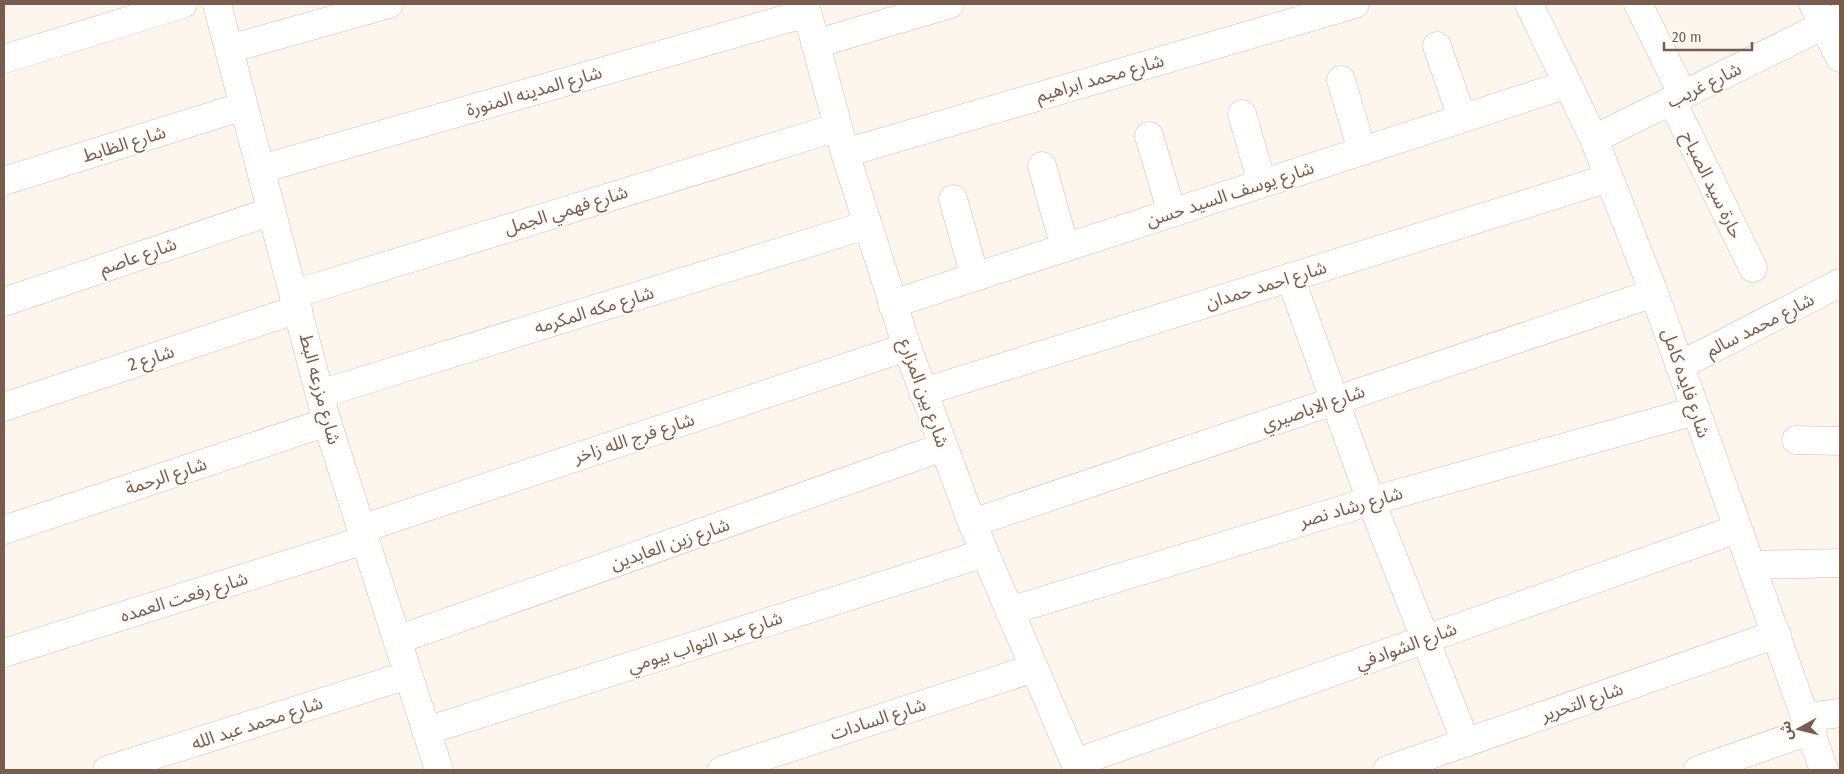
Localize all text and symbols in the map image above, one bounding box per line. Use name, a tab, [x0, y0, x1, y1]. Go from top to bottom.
scale bar	[1664, 20, 1752, 52]
text: 20 m	[1672, 28, 1702, 46]
street label: شارع محمد ابراهيم	[1034, 49, 1167, 110]
street label: شارع غريب	[1663, 58, 1746, 115]
street label: شارع المدينه المنورة	[464, 61, 605, 124]
street label: شارع الظابط	[80, 121, 169, 170]
street label: حارة سيد الصباح	[1675, 128, 1747, 243]
street label: شارع يوسف السيد حسن	[1143, 156, 1318, 234]
street label: شارع فهمي الجمل	[501, 181, 631, 242]
street label: شارع عاصم	[97, 233, 180, 282]
street label: شارع احمد حمدان	[1203, 256, 1330, 317]
street label: شارع مكه المكرمه	[531, 281, 657, 342]
street label: شارع محمد سالم	[1702, 288, 1819, 364]
street label: شارع فايده كامل	[1654, 325, 1715, 442]
street label: شارع مزرعه البط	[292, 331, 345, 448]
street label: شارع بين المزارع	[891, 336, 954, 451]
street label: شارع 2	[125, 340, 178, 379]
street label: شارع الاباصيري	[1258, 380, 1369, 439]
street label: شارع فرج الله زاخر	[570, 408, 698, 471]
street label: شارع الرحمة	[122, 452, 210, 502]
street label: شارع رشاد نصر	[1296, 482, 1406, 535]
street label: شارع زين العابدين	[607, 513, 733, 578]
street label: شارع رفعت العمده	[118, 567, 251, 630]
street label: شارع عبد التواب بيومي	[625, 607, 786, 680]
street label: شارع الشوادفي	[1352, 617, 1461, 677]
street label: شارع التحرير	[1537, 678, 1627, 729]
street label: شارع محمد عبد الله	[189, 691, 326, 757]
street label: شارع السادات	[827, 693, 930, 748]
north arrow	[1774, 704, 1824, 754]
text: ش	[1777, 720, 1796, 741]

